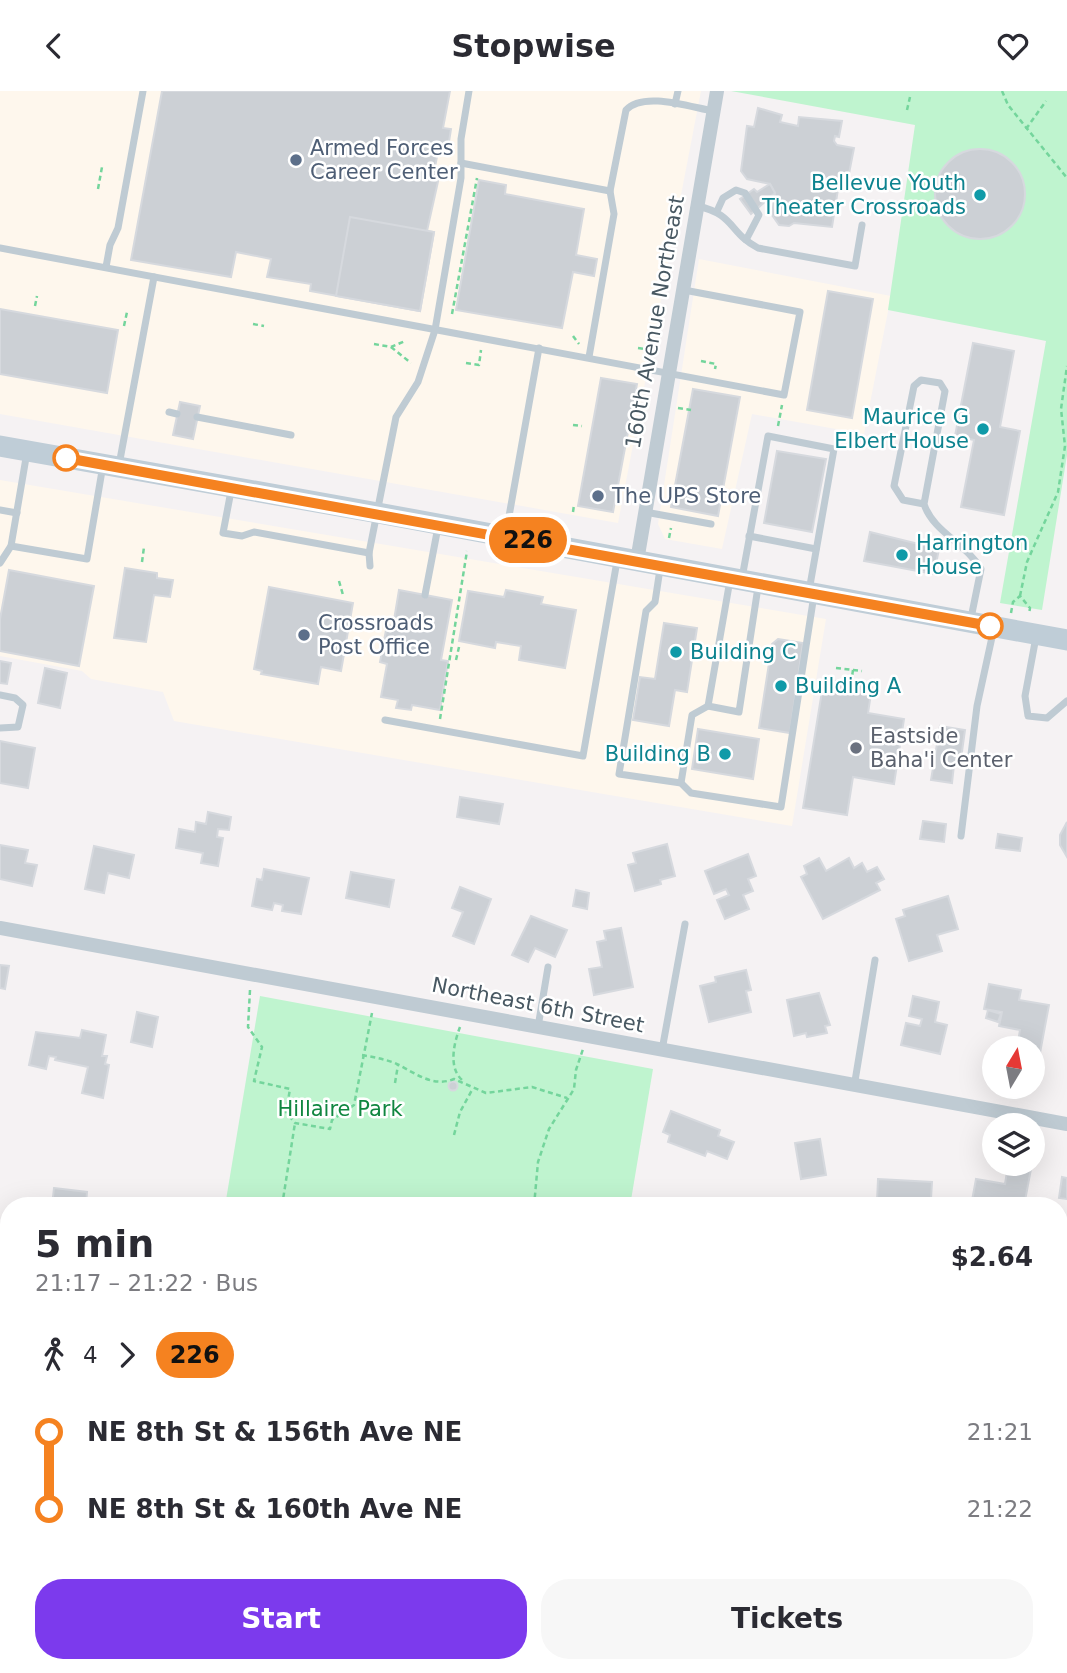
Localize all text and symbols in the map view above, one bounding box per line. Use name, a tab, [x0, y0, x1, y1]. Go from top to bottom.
icon: back	[35, 27, 73, 65]
text: Stopwise	[451, 27, 616, 65]
icon: heart	[994, 27, 1032, 65]
place label: Armed Forces Career Center	[310, 136, 458, 184]
marker: Armed Forces Career Center	[288, 152, 304, 168]
place label: Bellevue Youth Theater Crossroads	[761, 171, 966, 219]
marker: Bellevue Youth Theater Crossroads	[972, 187, 988, 203]
street label: 160th Avenue Northeast	[621, 194, 689, 450]
place label: Maurice G Elbert House	[834, 405, 969, 453]
marker: Maurice G Elbert House	[975, 421, 991, 437]
unlabelled marker	[53, 445, 79, 471]
place label: The UPS Store	[611, 484, 761, 508]
marker: The UPS Store	[590, 488, 606, 504]
line badge: 226	[488, 517, 568, 563]
text: 226	[503, 526, 553, 554]
place label: Harrington House	[916, 531, 1028, 579]
marker: Harrington House	[894, 547, 910, 563]
place label: Crossroads Post Office	[318, 611, 434, 659]
unlabelled marker	[977, 613, 1003, 639]
marker: Crossroads Post Office	[296, 627, 312, 643]
place label: Building C	[690, 640, 797, 664]
marker: Building C	[668, 644, 684, 660]
place label: Building A	[795, 674, 902, 698]
marker: Building A	[773, 678, 789, 694]
place label: Eastside Baha'i Center	[870, 724, 1013, 772]
marker: Eastside Baha'i Center	[848, 740, 864, 756]
place label: Building B	[605, 742, 711, 766]
marker: Building B	[717, 746, 733, 762]
street label: Northeast 6th Street	[430, 973, 646, 1037]
north arrow	[982, 1036, 1045, 1099]
map controls	[982, 1036, 1045, 1176]
park label: Hillaire Park	[277, 1097, 403, 1121]
button: layers	[982, 1113, 1045, 1176]
text: 5 min	[35, 1222, 154, 1266]
text: $2.64	[951, 1242, 1033, 1272]
text: 21:17 – 21:22 · Bus	[35, 1270, 258, 1296]
icon: walk	[35, 1336, 73, 1374]
icon: forward	[108, 1336, 146, 1374]
text: 226	[170, 1341, 220, 1369]
text: 4	[83, 1342, 98, 1368]
text: NE 8th St & 156th Ave NE	[87, 1417, 462, 1447]
text: 21:21	[967, 1419, 1033, 1445]
text: NE 8th St & 160th Ave NE	[87, 1494, 462, 1524]
text: 21:22	[967, 1496, 1033, 1522]
button: Start	[35, 1579, 527, 1659]
button: Tickets	[541, 1579, 1033, 1659]

